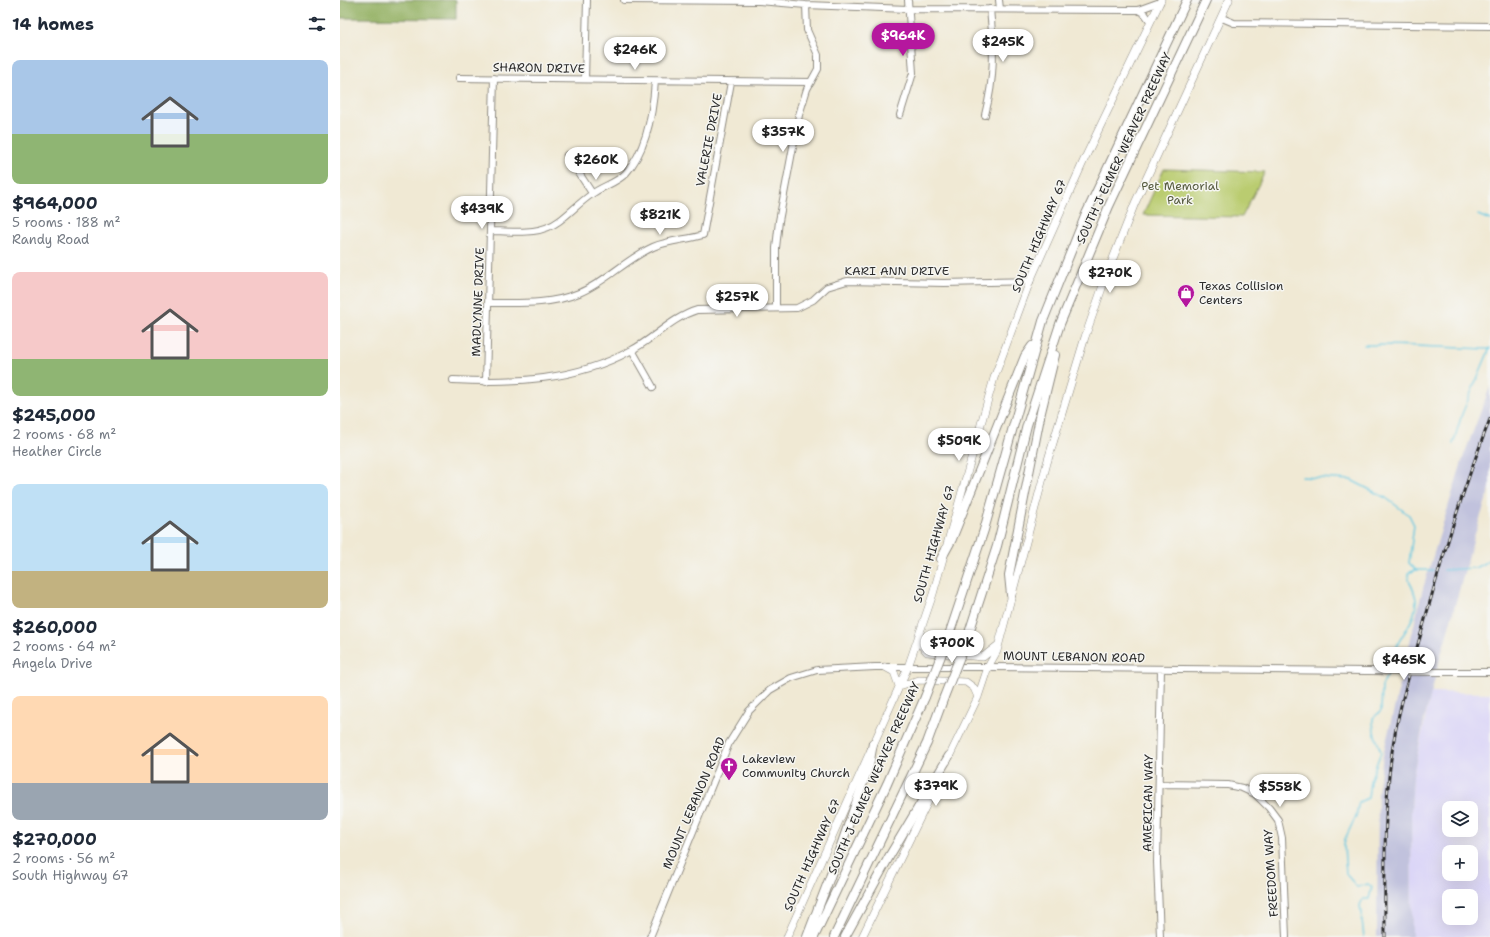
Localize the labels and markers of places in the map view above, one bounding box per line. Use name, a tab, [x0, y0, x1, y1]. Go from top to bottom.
pin: $964K	[875, 23, 931, 57]
pin: $245K	[975, 29, 1031, 63]
pin: $246K	[607, 37, 663, 71]
pin: $357K	[755, 119, 811, 153]
pin: $260K	[568, 147, 624, 181]
pin: $439K	[454, 196, 510, 230]
pin: $821K	[632, 202, 688, 236]
pin: $270K	[1082, 260, 1138, 294]
place label: Texas Collision Centers	[1199, 278, 1283, 308]
shop icon: Texas Collision Centers	[1176, 283, 1196, 308]
pin: $257K	[709, 284, 765, 318]
pin: $509K	[931, 428, 987, 462]
pin: $700K	[924, 630, 980, 664]
pin: $465K	[1376, 647, 1432, 681]
place label: Lakeview Community Church	[742, 751, 850, 781]
church icon: Lakeview Community Church	[719, 756, 739, 781]
pin: $379K	[908, 773, 964, 807]
pin: $558K	[1252, 774, 1308, 808]

